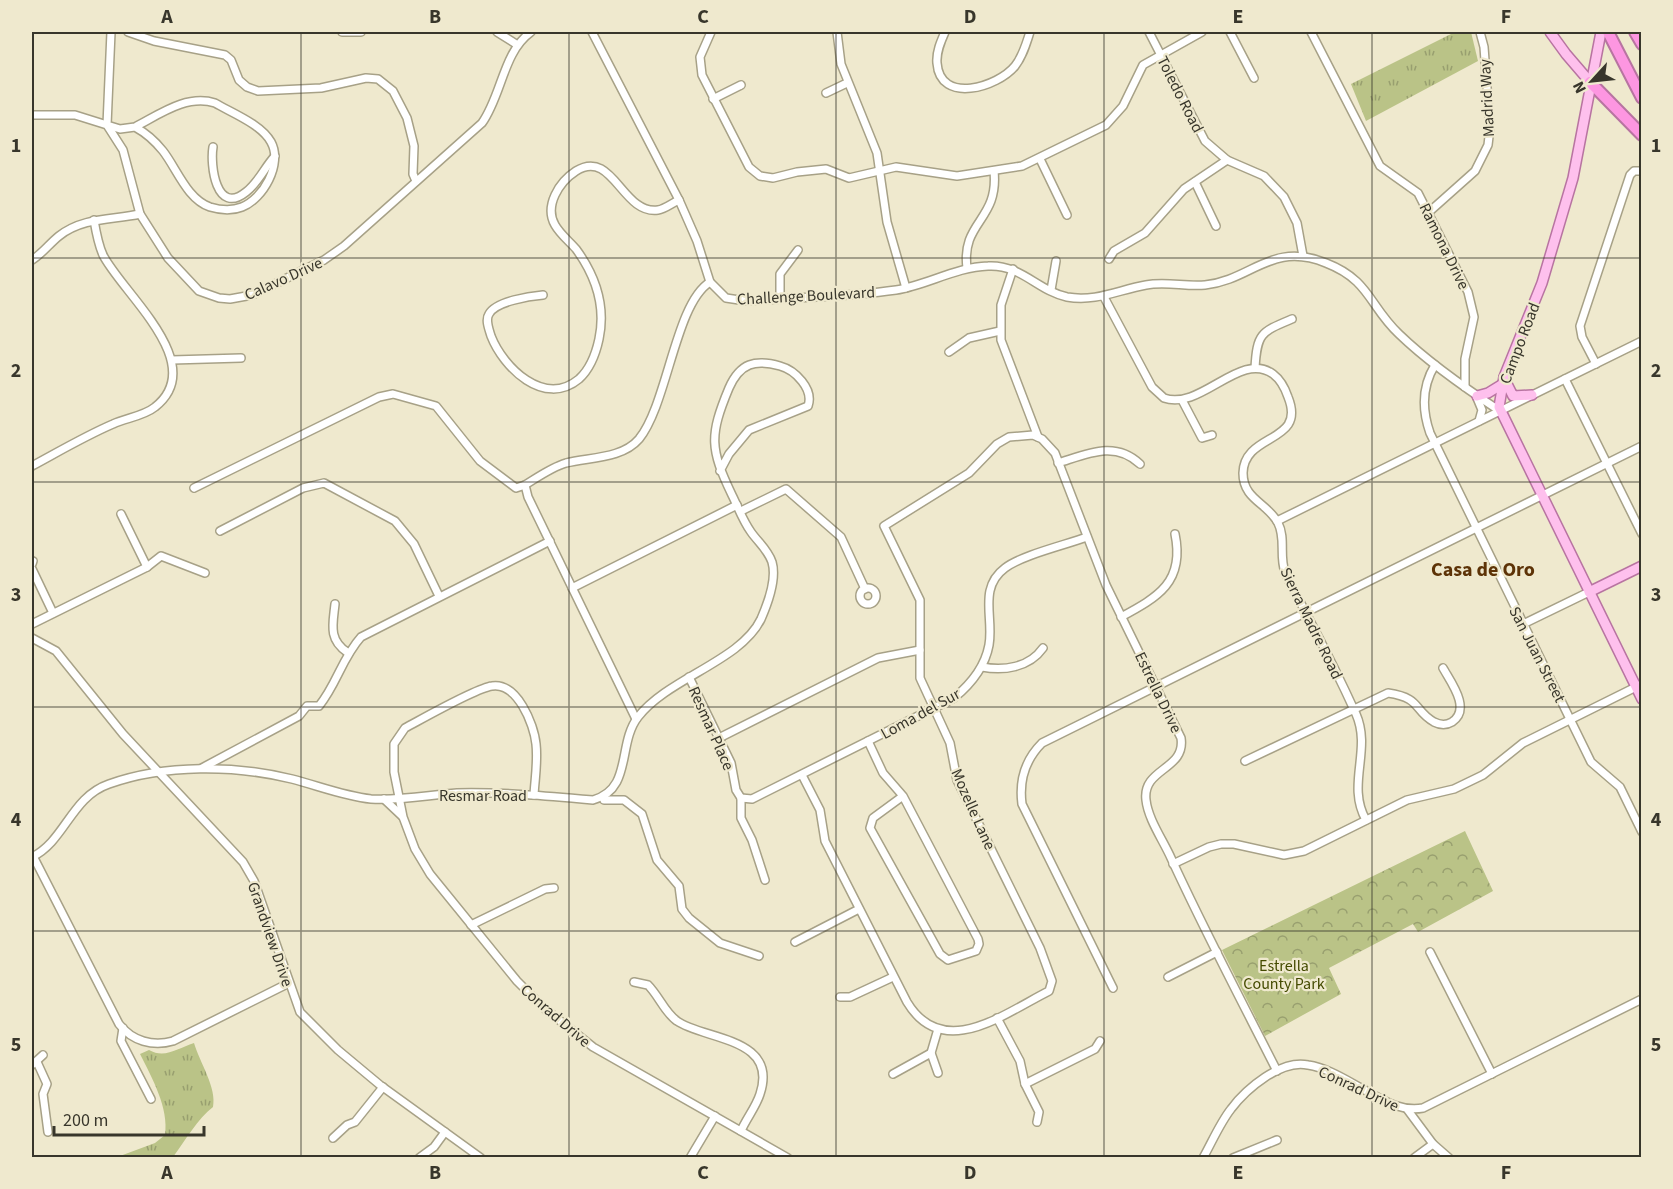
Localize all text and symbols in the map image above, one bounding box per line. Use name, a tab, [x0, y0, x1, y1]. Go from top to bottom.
text: A	[160, 3, 173, 31]
text: B	[429, 3, 441, 31]
text: C	[697, 3, 709, 31]
text: D	[964, 3, 976, 31]
text: E	[1233, 3, 1243, 31]
text: F	[1501, 3, 1511, 31]
north arrow	[1562, 51, 1622, 111]
street label: Toledo Road	[1151, 52, 1209, 137]
street label: Madrid Way	[1474, 58, 1500, 137]
text: N	[1567, 78, 1592, 97]
text: 1	[11, 132, 21, 160]
text: 1	[1651, 132, 1661, 160]
street label: Ramona Drive	[1414, 199, 1475, 293]
street label: Calavo Drive	[241, 252, 326, 306]
street label: Challenge Boulevard	[737, 281, 876, 311]
street label: Campo Road	[1494, 299, 1546, 387]
text: 2	[11, 357, 21, 385]
text: 2	[1651, 357, 1661, 385]
district label: Casa de Oro	[1431, 556, 1535, 584]
street label: Sierra Madre Road	[1275, 564, 1348, 683]
text: 3	[11, 581, 21, 609]
text: 3	[1651, 581, 1661, 609]
street label: San Juan Street	[1503, 603, 1571, 707]
street label: Estrella Drive	[1129, 648, 1187, 737]
street label: Resmar Place	[683, 683, 739, 774]
street label: Loma del Sur	[877, 683, 965, 745]
street label: Mozelle Lane	[945, 765, 1001, 853]
street label: Resmar Road	[439, 785, 527, 807]
text: 4	[11, 806, 22, 834]
text: 4	[1651, 806, 1662, 834]
street label: Grandview Drive	[242, 879, 298, 990]
park label: Estrella County Park	[1243, 955, 1325, 995]
street label: Conrad Drive	[515, 979, 595, 1052]
text: 5	[11, 1031, 21, 1059]
text: 5	[1651, 1031, 1661, 1059]
street label: Conrad Drive	[1315, 1061, 1403, 1117]
scale bar	[54, 1099, 204, 1137]
text: 200 m	[63, 1108, 108, 1133]
text: A	[160, 1159, 173, 1187]
text: B	[429, 1159, 441, 1187]
text: C	[697, 1159, 709, 1187]
text: D	[964, 1159, 976, 1187]
text: E	[1233, 1159, 1243, 1187]
text: F	[1501, 1159, 1511, 1187]

